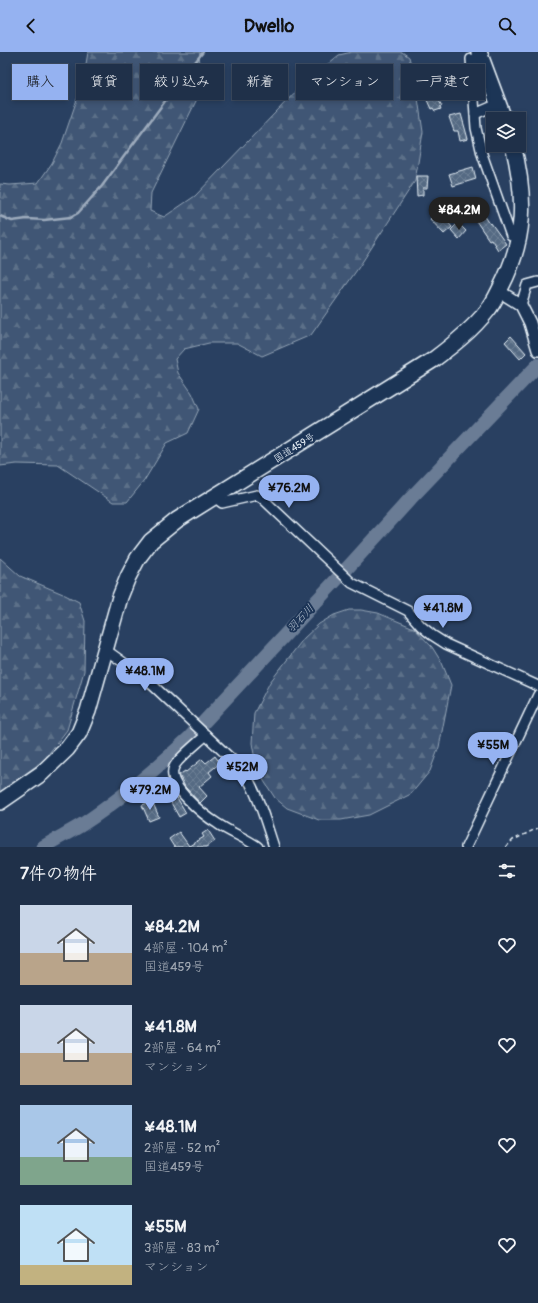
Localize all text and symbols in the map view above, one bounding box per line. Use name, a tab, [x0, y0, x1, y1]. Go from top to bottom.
icon: back	[20, 15, 42, 37]
text: Dwello	[244, 15, 294, 38]
icon: search	[496, 15, 518, 37]
chip: 購入	[12, 64, 68, 100]
chip: 賃貸	[76, 64, 132, 100]
chip: 絞り込み	[140, 64, 224, 100]
chip: 新着	[232, 64, 288, 100]
chip: マンション	[296, 64, 393, 100]
chip: 一戸建て	[401, 64, 485, 100]
map controls	[486, 112, 526, 152]
button: layers	[486, 112, 526, 152]
pin: ¥84.2M	[426, 197, 492, 231]
text: ¥84.2M	[438, 202, 480, 218]
street label: 国道459号	[272, 430, 317, 465]
pin: ¥76.2M	[256, 475, 322, 509]
text: ¥76.2M	[268, 480, 310, 496]
pin: ¥41.8M	[410, 595, 476, 629]
text: ¥41.8M	[423, 600, 463, 616]
water label: 羽石川	[284, 602, 316, 635]
pin: ¥48.1M	[112, 658, 178, 692]
text: ¥48.1M	[125, 663, 165, 679]
pin: ¥55M	[469, 732, 517, 766]
text: ¥55M	[477, 737, 509, 753]
pin: ¥52M	[218, 754, 266, 788]
text: ¥52M	[226, 759, 258, 775]
pin: ¥79.2M	[117, 777, 183, 811]
text: ¥79.2M	[129, 782, 171, 798]
icon: filters	[496, 860, 518, 882]
text: 7件の物件	[20, 863, 97, 884]
text: ¥84.2M	[144, 916, 200, 937]
icon: home	[52, 921, 100, 969]
icon: heart	[496, 934, 518, 956]
text: 4部屋 · 104 m²	[144, 940, 228, 956]
text: 国道459号	[144, 959, 204, 975]
text: ¥41.8M	[144, 1016, 197, 1037]
icon: home	[52, 1021, 100, 1069]
icon: heart	[496, 1034, 518, 1056]
text: 2部屋 · 64 m²	[144, 1040, 221, 1056]
text: マンション	[144, 1059, 208, 1075]
text: ¥48.1M	[144, 1116, 197, 1137]
icon: home	[52, 1121, 100, 1169]
icon: heart	[496, 1134, 518, 1156]
text: 2部屋 · 52 m²	[144, 1140, 220, 1156]
text: 国道459号	[144, 1159, 204, 1175]
text: ¥55M	[144, 1216, 186, 1237]
icon: home	[52, 1221, 100, 1269]
icon: heart	[496, 1234, 518, 1256]
text: 3部屋 · 83 m²	[144, 1240, 220, 1256]
text: マンション	[144, 1259, 208, 1275]

